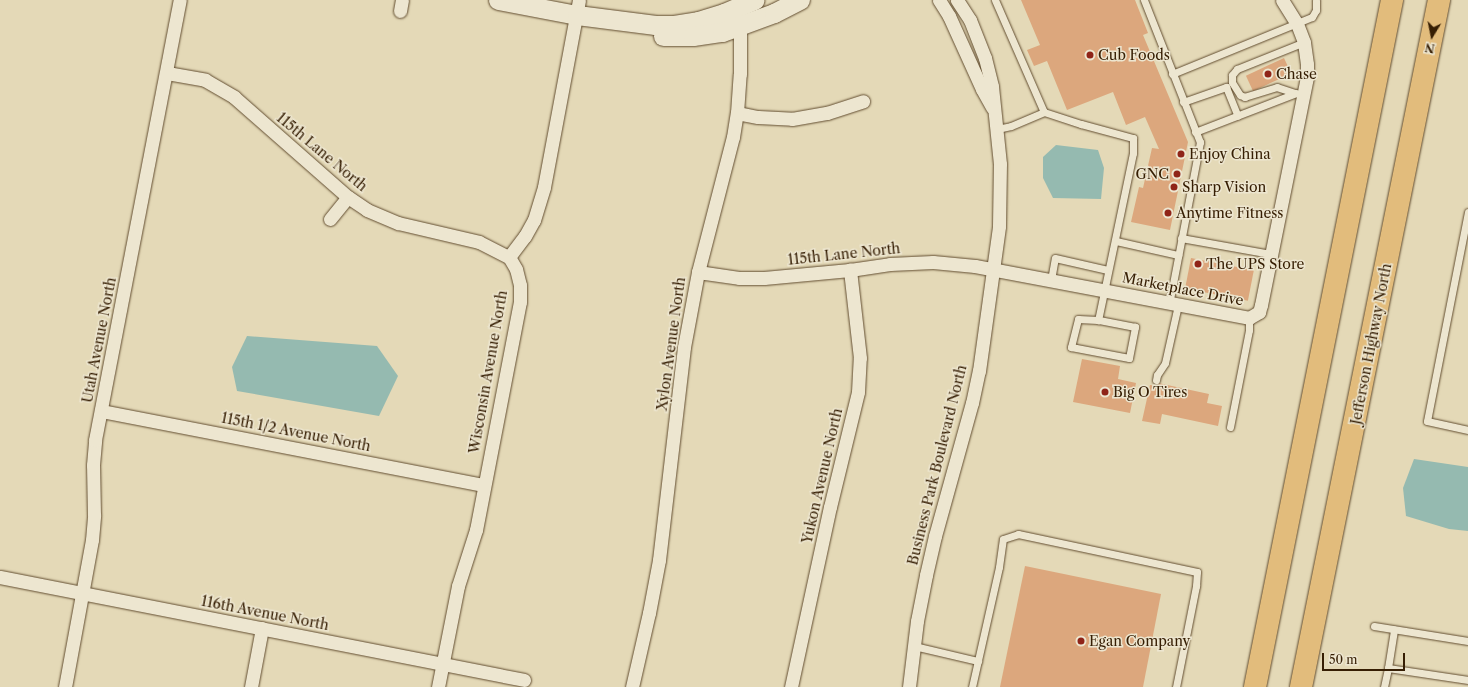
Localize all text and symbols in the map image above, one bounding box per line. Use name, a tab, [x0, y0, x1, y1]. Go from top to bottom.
north arrow	[1412, 16, 1452, 56]
text: N	[1424, 40, 1436, 56]
place label: Cub Foods	[1098, 47, 1170, 63]
marker: Cub Foods	[1085, 50, 1095, 60]
place label: Chase	[1276, 66, 1317, 82]
marker: Chase	[1263, 69, 1273, 79]
street label: 115th Lane North	[273, 109, 371, 195]
place label: Enjoy China	[1189, 146, 1271, 162]
marker: Enjoy China	[1176, 149, 1186, 159]
place label: GNC	[1135, 166, 1169, 182]
marker: GNC	[1172, 169, 1182, 179]
place label: Sharp Vision	[1182, 179, 1267, 195]
marker: Sharp Vision	[1169, 182, 1179, 192]
place label: Anytime Fitness	[1176, 205, 1283, 221]
marker: Anytime Fitness	[1163, 208, 1173, 218]
street label: 115th Lane North	[787, 240, 901, 268]
place label: The UPS Store	[1206, 256, 1304, 272]
marker: The UPS Store	[1193, 259, 1203, 269]
street label: Jefferson Highway North	[1347, 262, 1395, 426]
street label: Marketplace Drive	[1121, 269, 1245, 309]
street label: Utah Avenue North	[79, 275, 119, 405]
street label: Xylon Avenue North	[653, 276, 689, 412]
street label: Wisconsin Avenue North	[465, 289, 511, 455]
street label: Business Park Boulevard North	[904, 363, 970, 567]
place label: Big O Tires	[1113, 384, 1188, 400]
marker: Big O Tires	[1100, 387, 1110, 397]
street label: Yukon Avenue North	[798, 406, 846, 546]
street label: 115th 1/2 Avenue North	[220, 409, 372, 455]
street label: 116th Avenue North	[199, 592, 331, 634]
place label: Egan Company	[1089, 633, 1190, 649]
marker: Egan Company	[1076, 636, 1086, 646]
scale bar	[1324, 645, 1407, 671]
text: 50 m	[1329, 652, 1358, 667]

